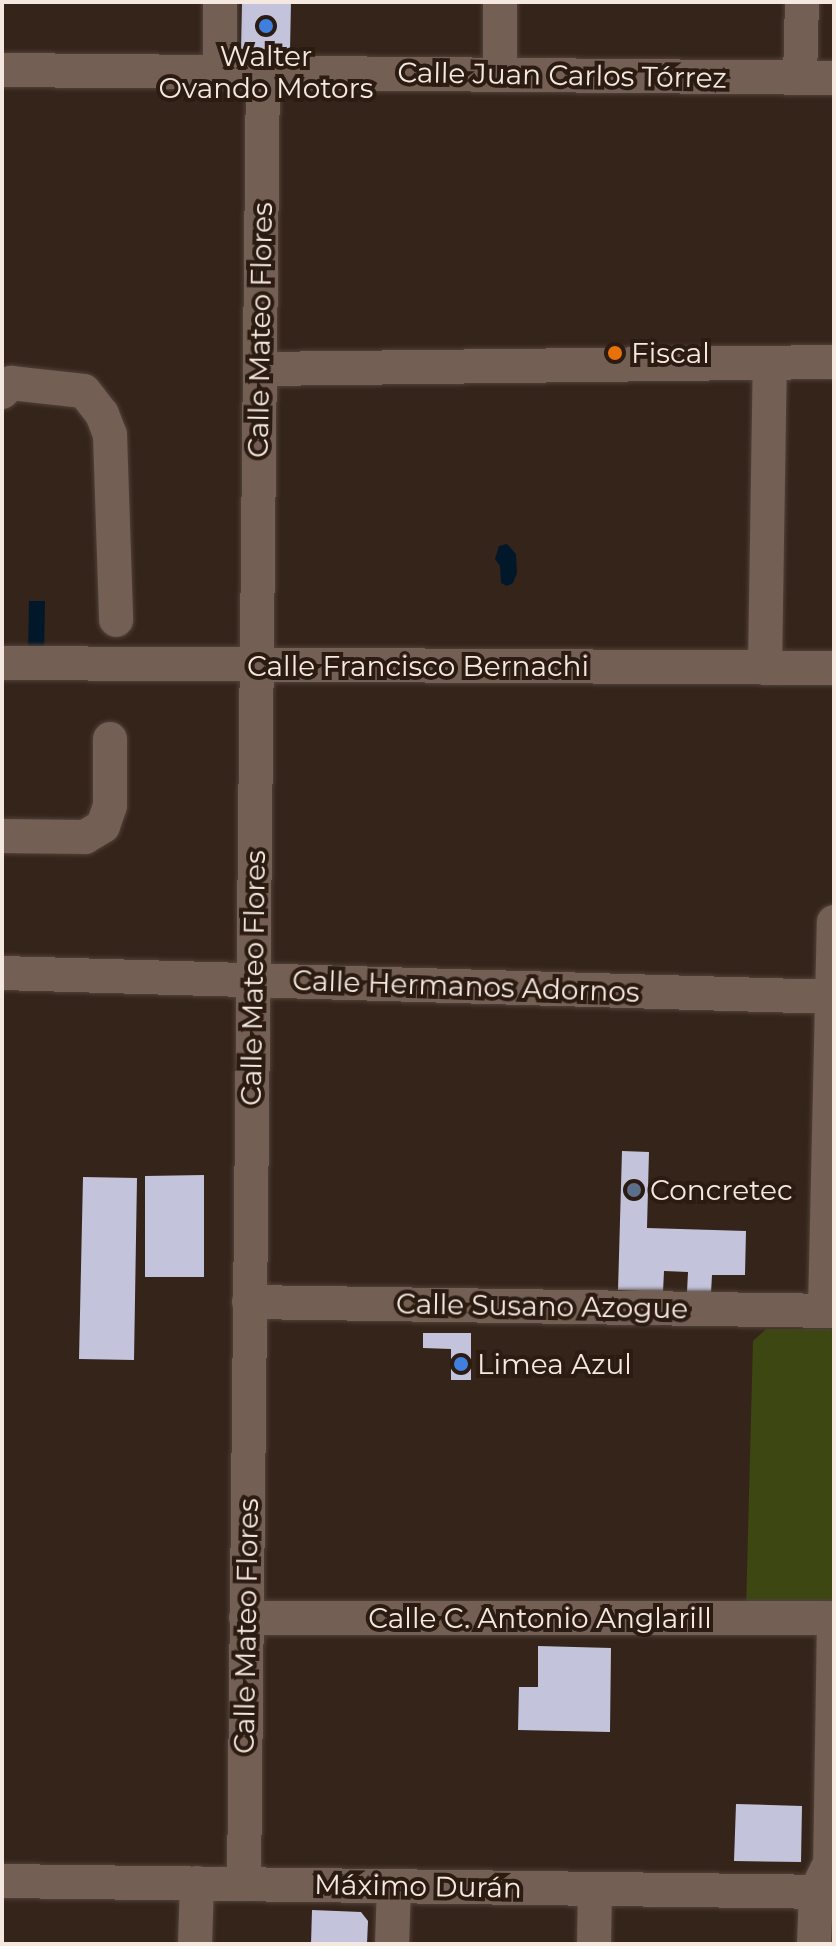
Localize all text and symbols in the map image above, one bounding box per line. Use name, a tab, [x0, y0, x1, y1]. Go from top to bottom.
marker: Walter Ovando Motors	[257, 17, 275, 35]
place label: Walter Ovando Motors	[159, 39, 373, 105]
street label: Calle Juan Carlos Tórrez	[397, 55, 727, 95]
street label: Calle Mateo Flores	[241, 202, 279, 458]
place label: Fiscal	[631, 336, 710, 370]
marker: Fiscal	[606, 344, 624, 362]
street label: Calle Francisco Bernachi	[247, 649, 589, 683]
street label: Calle Mateo Flores	[234, 850, 272, 1106]
street label: Calle Hermanos Adornos	[292, 963, 640, 1009]
place label: Concretec	[650, 1173, 793, 1207]
marker: Concretec	[625, 1181, 643, 1199]
street label: Calle Susano Azogue	[396, 1287, 688, 1325]
place label: Limea Azul	[477, 1347, 632, 1381]
marker: Limea Azul	[452, 1355, 470, 1373]
street label: Calle Mateo Flores	[227, 1498, 265, 1754]
street label: Calle C. Antonio Anglarill	[368, 1601, 712, 1635]
street label: Máximo Durán	[314, 1867, 522, 1905]

